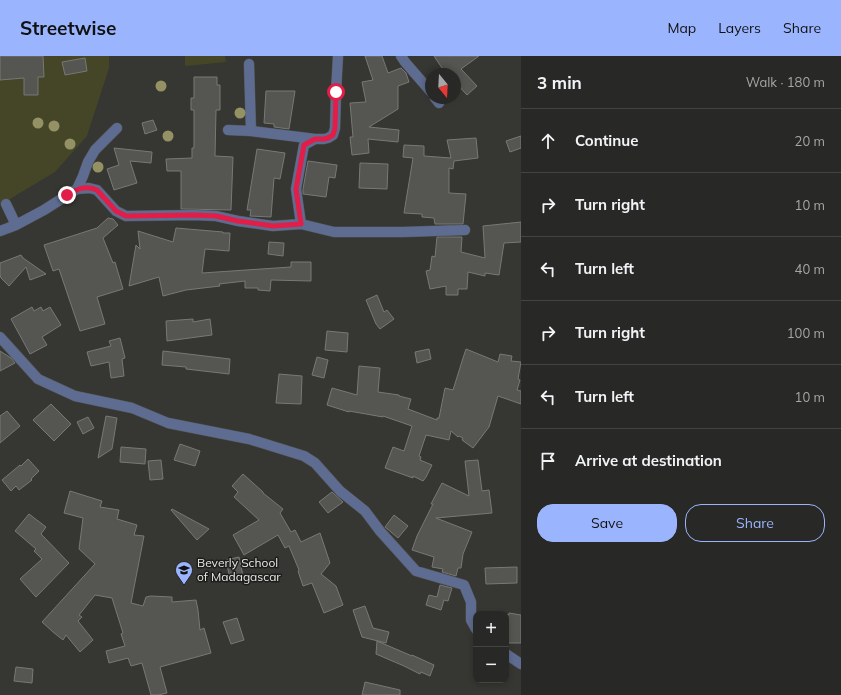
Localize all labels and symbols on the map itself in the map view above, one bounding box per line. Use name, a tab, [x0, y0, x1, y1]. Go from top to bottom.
north arrow	[425, 68, 461, 104]
route start	[327, 83, 345, 101]
route end	[58, 186, 76, 204]
place label: Beverly School of Madagascar	[197, 555, 281, 584]
school or university icon: Beverly School of Madagascar	[174, 560, 194, 585]

